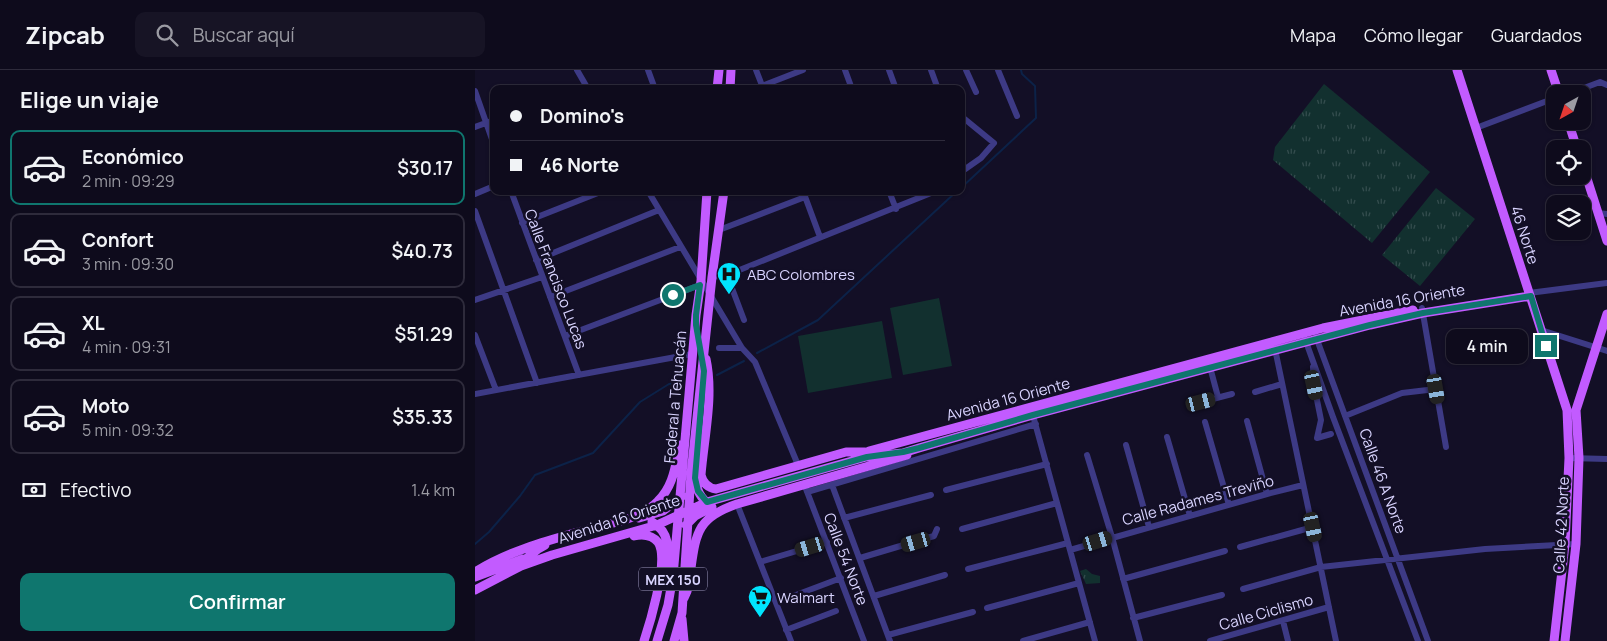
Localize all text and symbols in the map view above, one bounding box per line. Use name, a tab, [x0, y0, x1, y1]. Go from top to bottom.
search box	[135, 12, 485, 57]
text: Zipcab	[25, 18, 105, 51]
icon: search	[153, 21, 181, 49]
text: Buscar aquí	[193, 22, 295, 48]
text: Mapa	[1290, 23, 1336, 47]
text: Cómo llegar	[1364, 23, 1463, 47]
text: Guardados	[1491, 23, 1582, 47]
text: Elige un viaje	[20, 85, 159, 115]
north arrow	[1546, 85, 1591, 130]
map controls	[1546, 85, 1591, 240]
text: Domino's	[540, 103, 624, 129]
button: locate	[1546, 140, 1591, 185]
text: Económico	[82, 144, 184, 170]
icon: car	[22, 145, 67, 190]
text: 46 Norte	[540, 152, 619, 178]
text: $30.17	[397, 155, 453, 181]
text: 2 min · 09:29	[82, 170, 175, 192]
button: layers	[1546, 195, 1591, 240]
street label: 46 Norte	[1506, 203, 1544, 267]
street label: Calle Francisco Lucas	[520, 206, 592, 352]
text: Confort	[82, 227, 154, 253]
icon: car	[22, 228, 67, 273]
text: $40.73	[391, 238, 453, 264]
text: 3 min · 09:30	[82, 253, 174, 275]
hospital icon: ABC Colombres	[716, 261, 742, 295]
place label: ABC Colombres	[747, 264, 855, 285]
street label: Avenida 16 Oriente	[1338, 279, 1467, 321]
route start	[662, 284, 684, 306]
text: XL	[82, 310, 105, 336]
icon: car	[22, 311, 67, 356]
text: $51.29	[395, 321, 453, 347]
callout: 4 min	[1446, 328, 1529, 364]
street label: Federal a Tehuacán	[659, 330, 691, 464]
text: 4 min	[1466, 335, 1508, 357]
route end	[1535, 335, 1557, 357]
text: 4 min · 09:31	[82, 336, 171, 358]
car	[1303, 369, 1324, 401]
street label: Avenida 16 Oriente	[944, 372, 1072, 426]
car	[1426, 373, 1445, 405]
car	[1184, 391, 1217, 413]
text: Moto	[82, 393, 129, 419]
icon: car	[22, 394, 67, 439]
text: $35.33	[392, 404, 453, 430]
text: 5 min · 09:32	[82, 419, 174, 441]
street label: Calle 46 A Norte	[1354, 425, 1412, 537]
street label: Calle Radames Treviño	[1120, 470, 1276, 530]
icon: cash	[20, 476, 48, 504]
street label: Calle 42 Norte	[1548, 476, 1574, 574]
text: Efectivo	[60, 477, 131, 503]
text: 1.4 km	[411, 479, 455, 501]
street label: Avenida 16 Oriente	[555, 489, 683, 549]
street label: Calle 54 Norte	[819, 510, 873, 608]
car	[1302, 511, 1323, 543]
car	[1081, 529, 1114, 553]
car	[899, 531, 932, 553]
car	[793, 535, 826, 559]
road number: MEX 150	[639, 568, 707, 590]
button: Confirmar	[20, 573, 455, 631]
supermarket icon: Walmart	[747, 584, 773, 618]
place label: Walmart	[777, 587, 835, 608]
street label: Calle Ciclismo	[1217, 589, 1315, 635]

